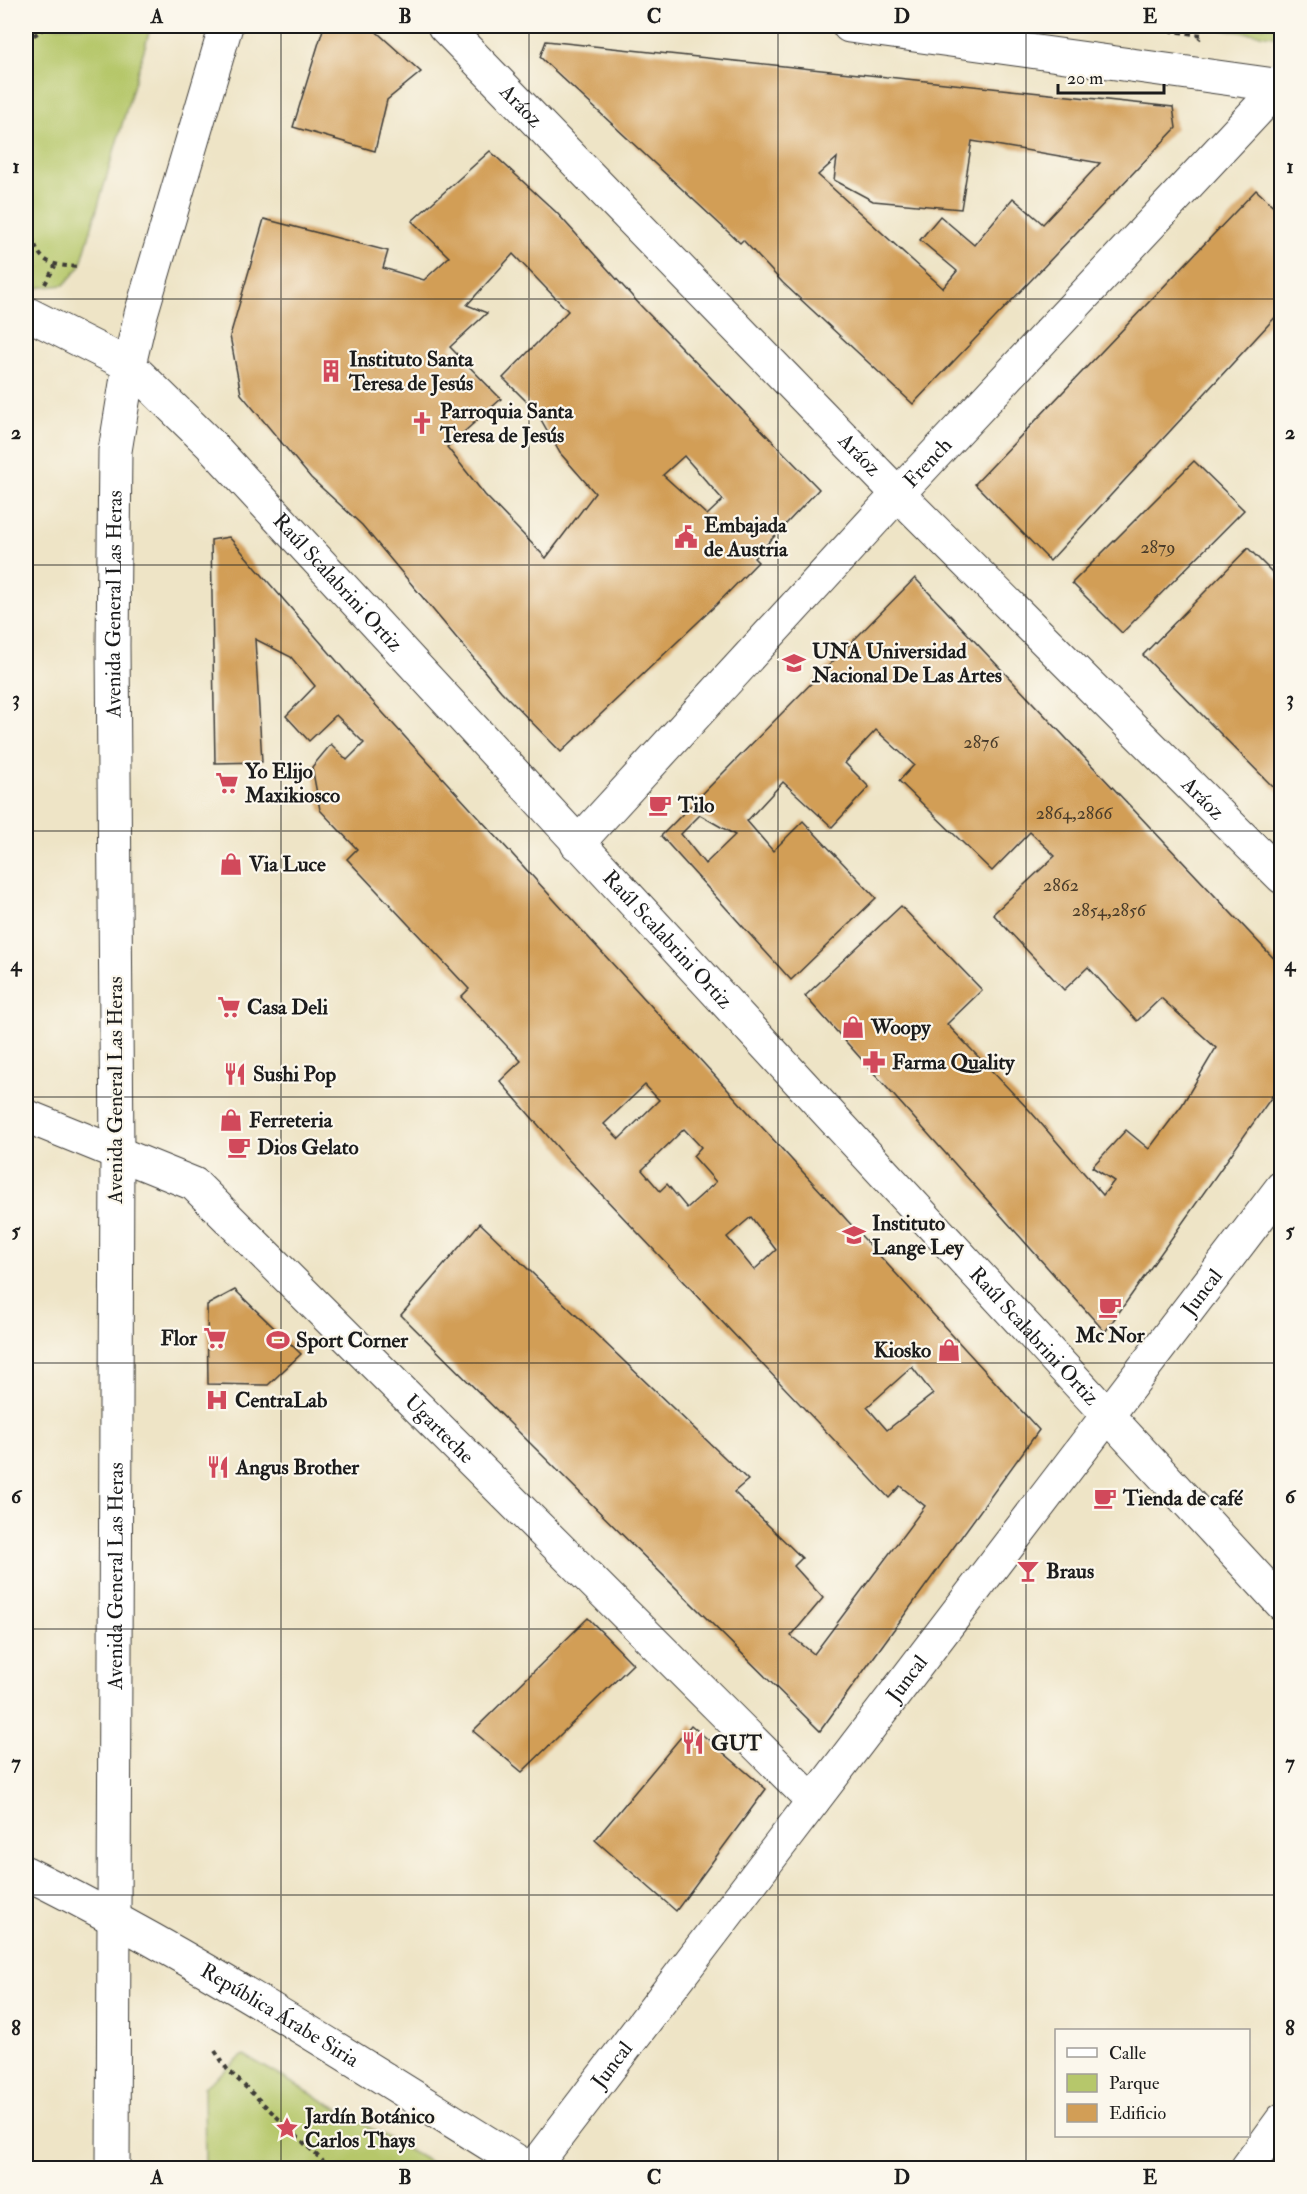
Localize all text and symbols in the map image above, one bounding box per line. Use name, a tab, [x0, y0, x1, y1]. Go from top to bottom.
text: A	[150, 4, 164, 29]
text: B	[398, 4, 412, 29]
text: C	[647, 4, 661, 29]
text: D	[894, 4, 910, 29]
text: E	[1143, 4, 1158, 29]
scale bar	[1058, 57, 1164, 95]
text: 20 m	[1067, 67, 1103, 90]
street label: Aráoz	[493, 78, 548, 133]
text: 1	[12, 154, 20, 179]
text: 1	[1286, 154, 1294, 179]
place label: Instituto Santa Teresa de Jesús	[348, 346, 474, 397]
building icon: Instituto Santa Teresa de Jesús	[318, 358, 344, 384]
place label: Parroquia Santa Teresa de Jesús	[439, 398, 574, 449]
church icon: Parroquia Santa Teresa de Jesús	[409, 410, 435, 436]
text: 2	[11, 420, 21, 445]
text: 2	[1285, 420, 1295, 445]
street label: Aráoz	[832, 426, 887, 482]
street label: French	[897, 432, 958, 493]
street label: Avenida General Las Heras	[99, 490, 128, 719]
street label: Raúl Scalabrini Ortiz	[267, 507, 409, 657]
place label: Embajada de Austria	[704, 512, 789, 563]
public building icon: Embajada de Austria	[673, 524, 699, 550]
house number: 2879	[1140, 536, 1176, 559]
place label: UNA Universidad Nacional De Las Artes	[811, 638, 1002, 689]
school or university icon: UNA Universidad Nacional De Las Artes	[781, 650, 807, 676]
text: 3	[12, 686, 20, 711]
text: 3	[1286, 686, 1294, 711]
house number: 2876	[964, 731, 999, 754]
place label: Yo Elijo Maxikiosco	[244, 758, 340, 809]
supermarket icon: Yo Elijo Maxikiosco	[214, 770, 240, 796]
street label: Aráoz	[1175, 770, 1230, 826]
cafe icon: Tilo	[647, 792, 673, 818]
place label: Tilo	[677, 792, 714, 819]
house number: 2864,2866	[1036, 802, 1113, 825]
shop icon: Via Luce	[218, 851, 244, 877]
place label: Via Luce	[248, 851, 326, 878]
street label: Raúl Scalabrini Ortiz	[597, 864, 739, 1014]
house number: 2862	[1043, 874, 1079, 897]
house number: 2854,2856	[1072, 899, 1147, 922]
text: 4	[10, 952, 23, 977]
text: 4	[1284, 952, 1297, 977]
street label: Avenida General Las Heras	[102, 976, 129, 1205]
supermarket icon: Casa Deli	[216, 994, 242, 1020]
place label: Casa Deli	[247, 994, 328, 1021]
shop icon: Woopy	[840, 1014, 866, 1040]
place label: Woopy	[870, 1014, 931, 1041]
pharmacy icon: Farma Quality	[861, 1049, 887, 1075]
place label: Farma Quality	[892, 1049, 1015, 1076]
restaurant icon: Sushi Pop	[222, 1061, 248, 1087]
place label: Sushi Pop	[253, 1061, 336, 1088]
shop icon: Ferreteria	[218, 1107, 244, 1133]
place label: Ferreteria	[249, 1107, 334, 1134]
cafe icon: Dios Gelato	[226, 1134, 252, 1160]
place label: Dios Gelato	[257, 1134, 359, 1161]
place label: Instituto Lange Ley	[872, 1210, 964, 1261]
text: 5	[12, 1218, 22, 1243]
text: 5	[1286, 1218, 1296, 1243]
school or university icon: Instituto Lange Ley	[841, 1222, 867, 1248]
street label: Raúl Scalabrini Ortiz	[964, 1261, 1105, 1411]
street label: Juncal	[1175, 1263, 1229, 1322]
cafe icon: Mc Nor	[1097, 1294, 1123, 1320]
place label: Mc Nor	[1074, 1322, 1146, 1349]
place label: Flor	[161, 1325, 198, 1352]
supermarket icon: Flor	[202, 1325, 228, 1351]
sports icon: Sport Corner	[265, 1327, 291, 1353]
place label: Sport Corner	[296, 1327, 409, 1354]
place label: Kiosko	[874, 1337, 931, 1364]
shop icon: Kiosko	[936, 1337, 962, 1363]
hospital icon: CentraLab	[204, 1387, 230, 1413]
place label: CentraLab	[235, 1387, 328, 1414]
street label: Ugarteche	[399, 1388, 480, 1469]
restaurant icon: Angus Brother	[205, 1454, 231, 1480]
place label: Angus Brother	[235, 1454, 360, 1481]
street label: Avenida General Las Heras	[101, 1462, 129, 1691]
text: 6	[11, 1484, 23, 1509]
text: 6	[1285, 1484, 1297, 1509]
cafe icon: Tienda de café	[1092, 1485, 1118, 1511]
place label: Tienda de café	[1122, 1485, 1244, 1512]
bar icon: Braus	[1015, 1558, 1041, 1584]
place label: Braus	[1046, 1558, 1094, 1585]
street label: Juncal	[880, 1649, 934, 1708]
restaurant icon: GUT	[680, 1730, 706, 1756]
place label: GUT	[711, 1730, 762, 1757]
text: 7	[11, 1750, 21, 1775]
text: 7	[1285, 1750, 1295, 1775]
street label: República Árabe Siria	[196, 1957, 364, 2073]
text: 8	[11, 2016, 21, 2041]
text: 8	[1285, 2016, 1295, 2041]
legend	[1055, 2029, 1250, 2137]
street label: Juncal	[585, 2035, 639, 2094]
text: Calle	[1109, 2042, 1147, 2065]
text: Parque	[1109, 2072, 1160, 2095]
text: Edificio	[1109, 2102, 1166, 2125]
place label: Jardín Botánico Carlos Thays	[304, 2103, 435, 2154]
place icon: Jardín Botánico Carlos Thays	[274, 2115, 300, 2141]
text: A	[150, 2165, 164, 2190]
text: B	[398, 2165, 412, 2190]
text: C	[647, 2165, 661, 2190]
text: D	[894, 2165, 910, 2190]
text: E	[1143, 2165, 1158, 2190]

